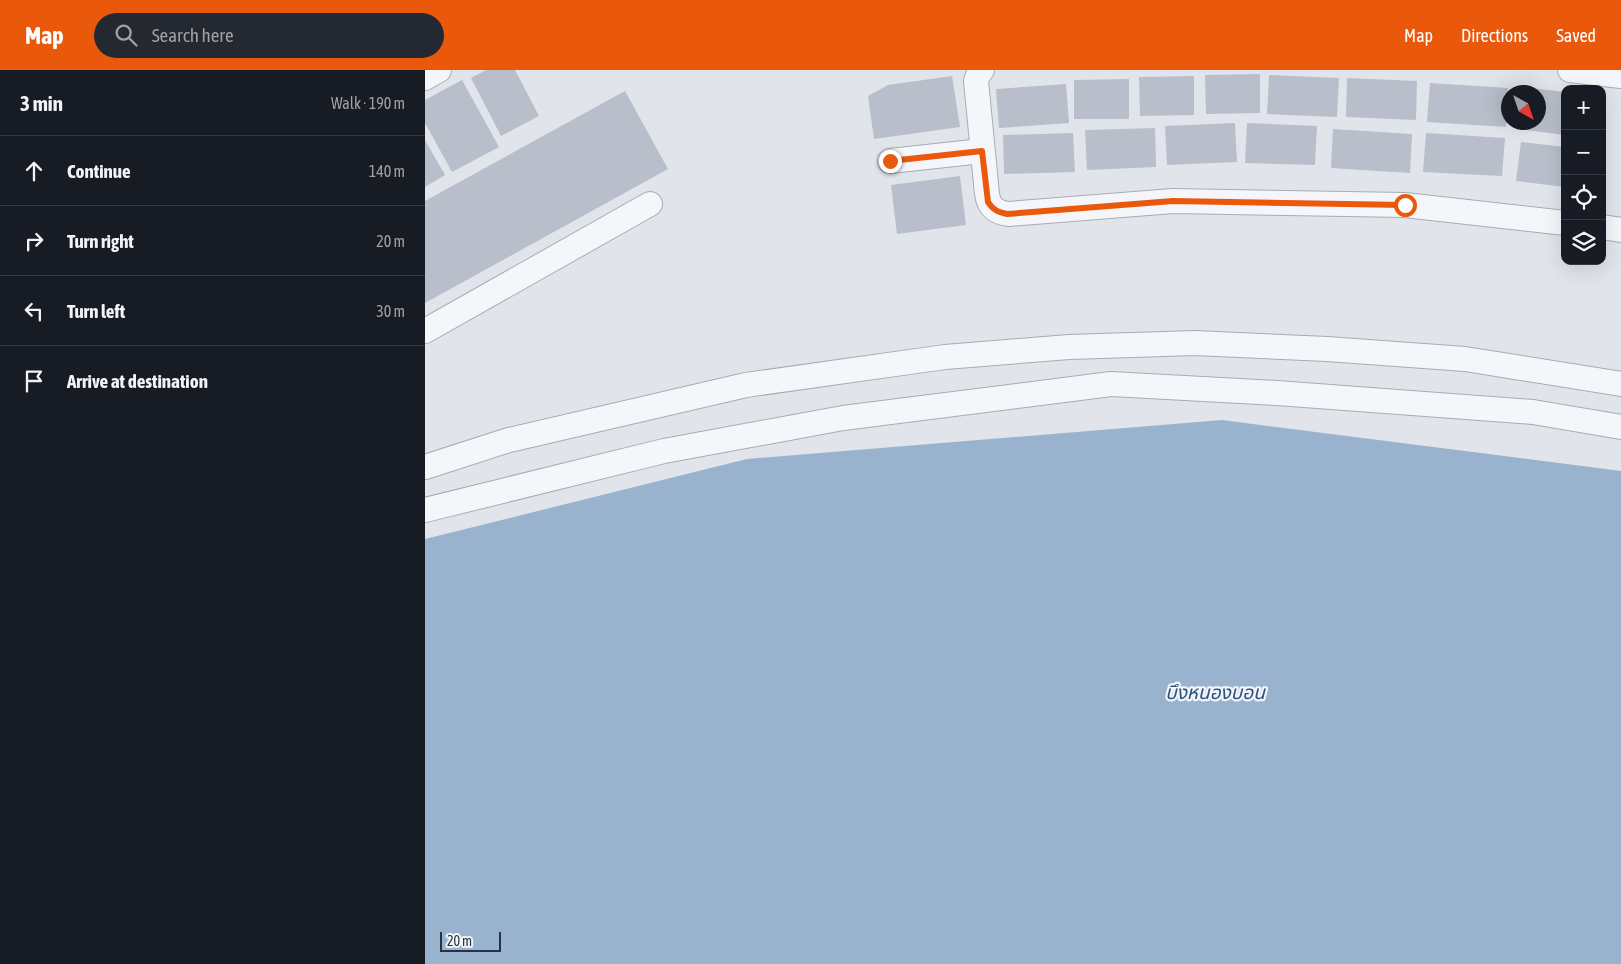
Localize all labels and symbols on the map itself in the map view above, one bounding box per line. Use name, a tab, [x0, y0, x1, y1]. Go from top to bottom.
north arrow	[1501, 85, 1546, 130]
route end	[879, 150, 902, 173]
route start	[1394, 194, 1417, 217]
water label: บึงหนองบอน	[1165, 681, 1266, 703]
scale bar	[440, 929, 501, 952]

